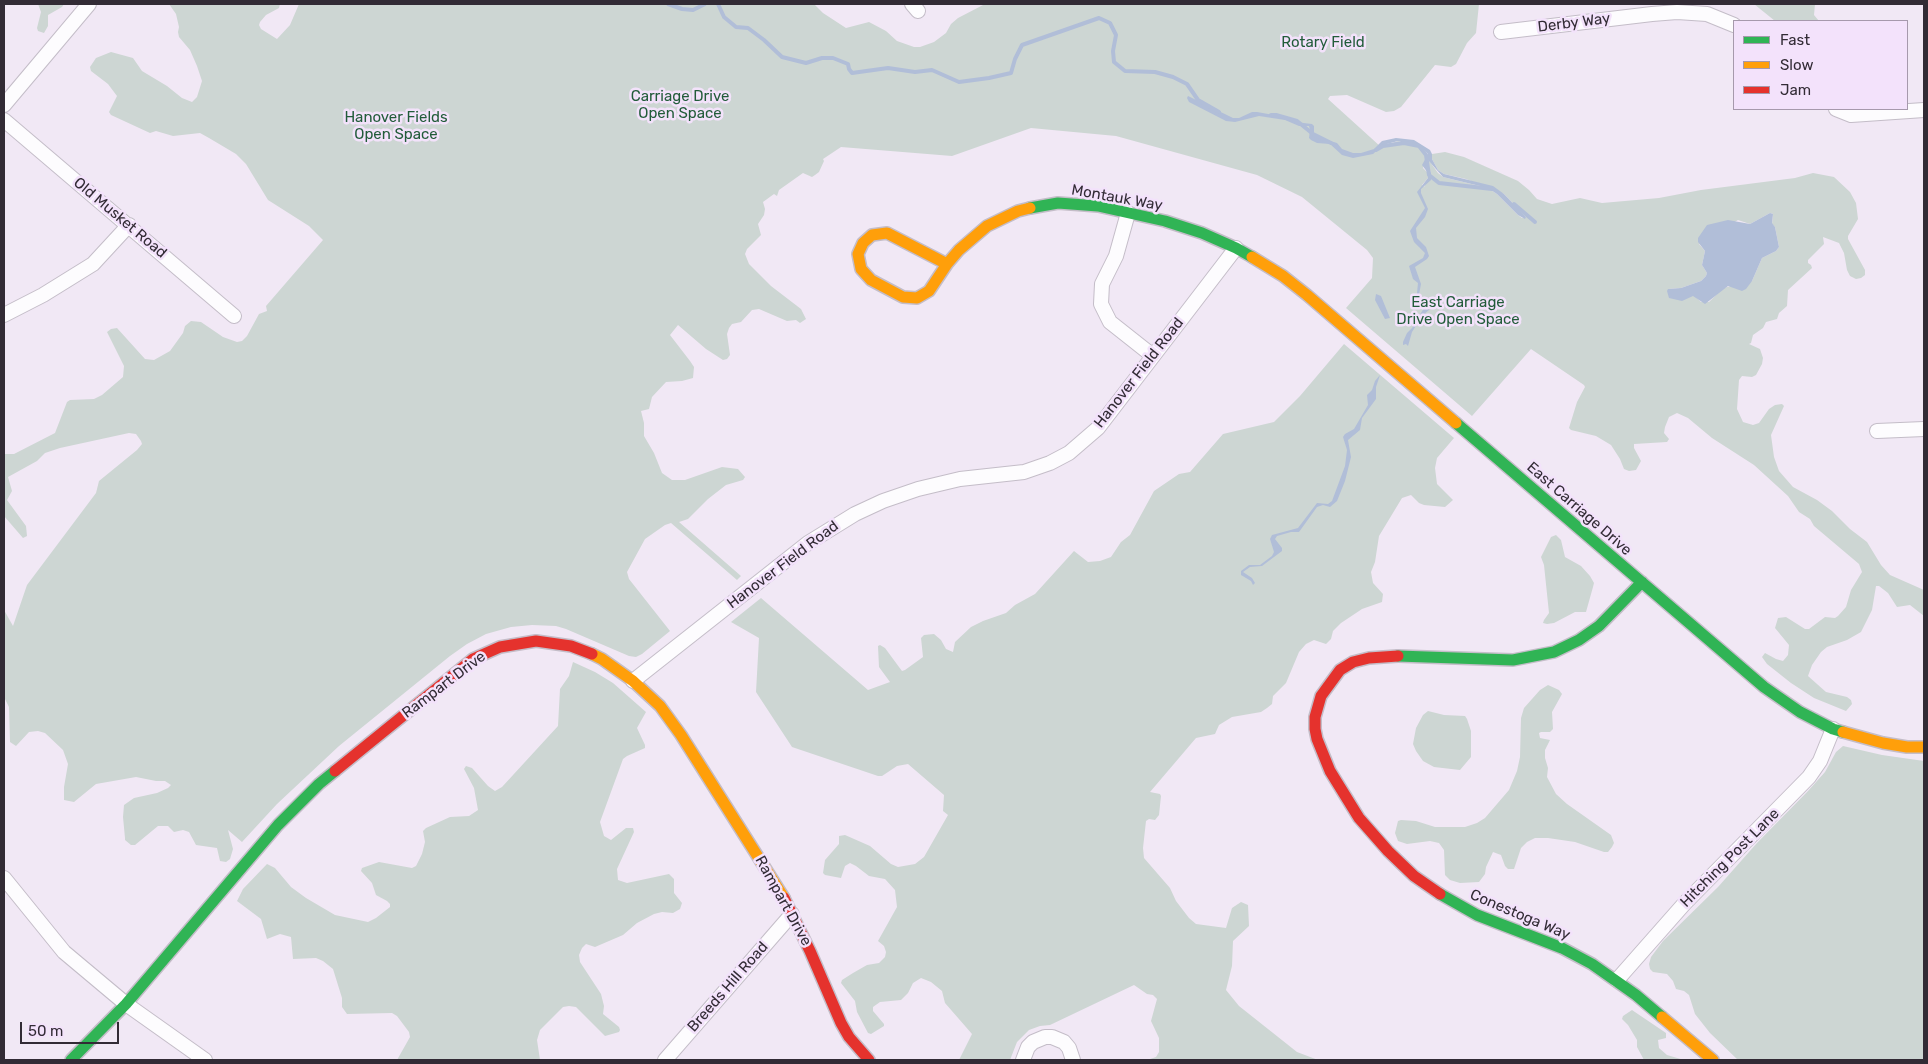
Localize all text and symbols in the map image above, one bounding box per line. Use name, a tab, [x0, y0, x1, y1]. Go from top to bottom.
street label: Derby Way	[1537, 10, 1611, 36]
legend	[1733, 20, 1908, 110]
text: Fast	[1780, 31, 1810, 49]
park label: Rotary Field	[1281, 34, 1365, 52]
text: Slow	[1780, 56, 1813, 74]
text: Jam	[1780, 81, 1811, 99]
park label: Carriage Drive Open Space	[631, 88, 729, 123]
park label: Hanover Fields Open Space	[344, 109, 448, 144]
street label: Old Musket Road	[70, 174, 170, 262]
street label: Montauk Way	[1070, 181, 1164, 215]
park label: East Carriage Drive Open Space	[1396, 294, 1520, 329]
street label: Hanover Field Road	[1090, 314, 1188, 432]
street label: East Carriage Drive	[1523, 458, 1635, 560]
street label: Hanover Field Road	[724, 517, 842, 613]
street label: Rampart Drive	[399, 648, 489, 722]
street label: Hitching Post Lane	[1677, 805, 1783, 911]
street label: Rampart Drive	[751, 853, 815, 949]
street label: Conestoga Way	[1467, 886, 1573, 944]
street label: Breeds Hill Road	[684, 938, 772, 1036]
scale bar	[22, 1012, 121, 1044]
text: 50 m	[28, 1022, 63, 1040]

